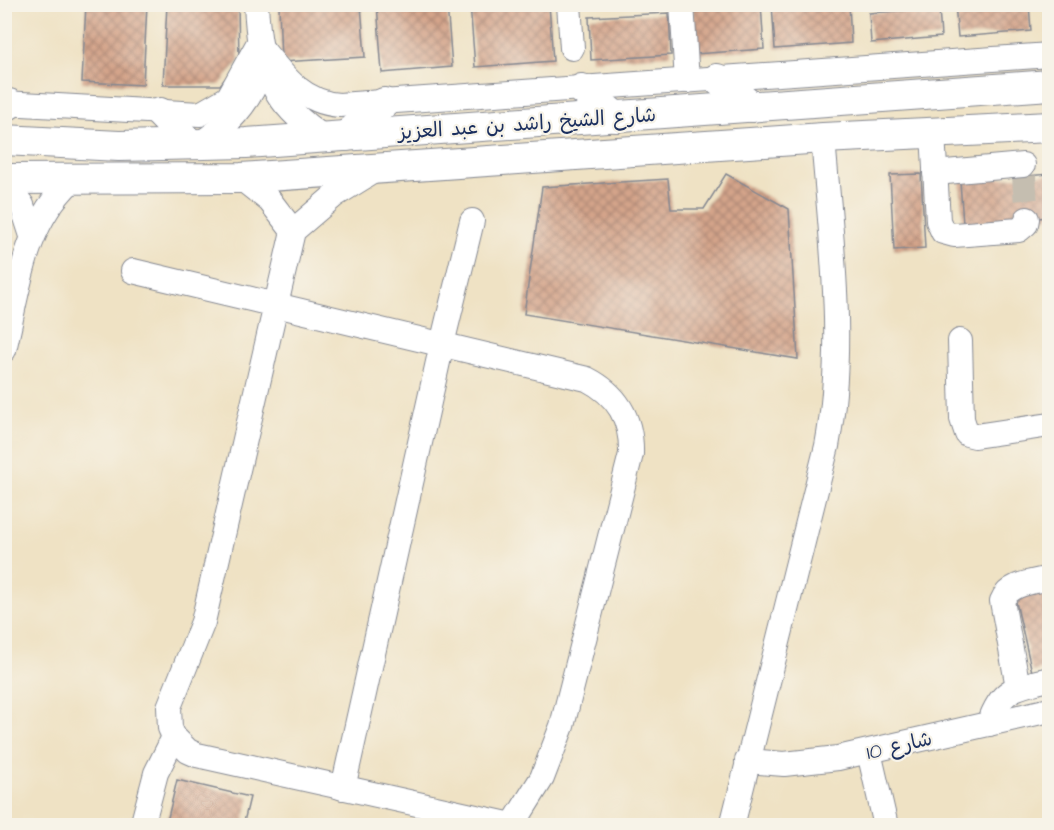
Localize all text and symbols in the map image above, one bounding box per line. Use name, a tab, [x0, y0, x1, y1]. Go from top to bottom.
street label: شارع الشيخ راشد بن عبد العزيز	[395, 101, 657, 147]
street label: شارع 10	[864, 725, 935, 767]

